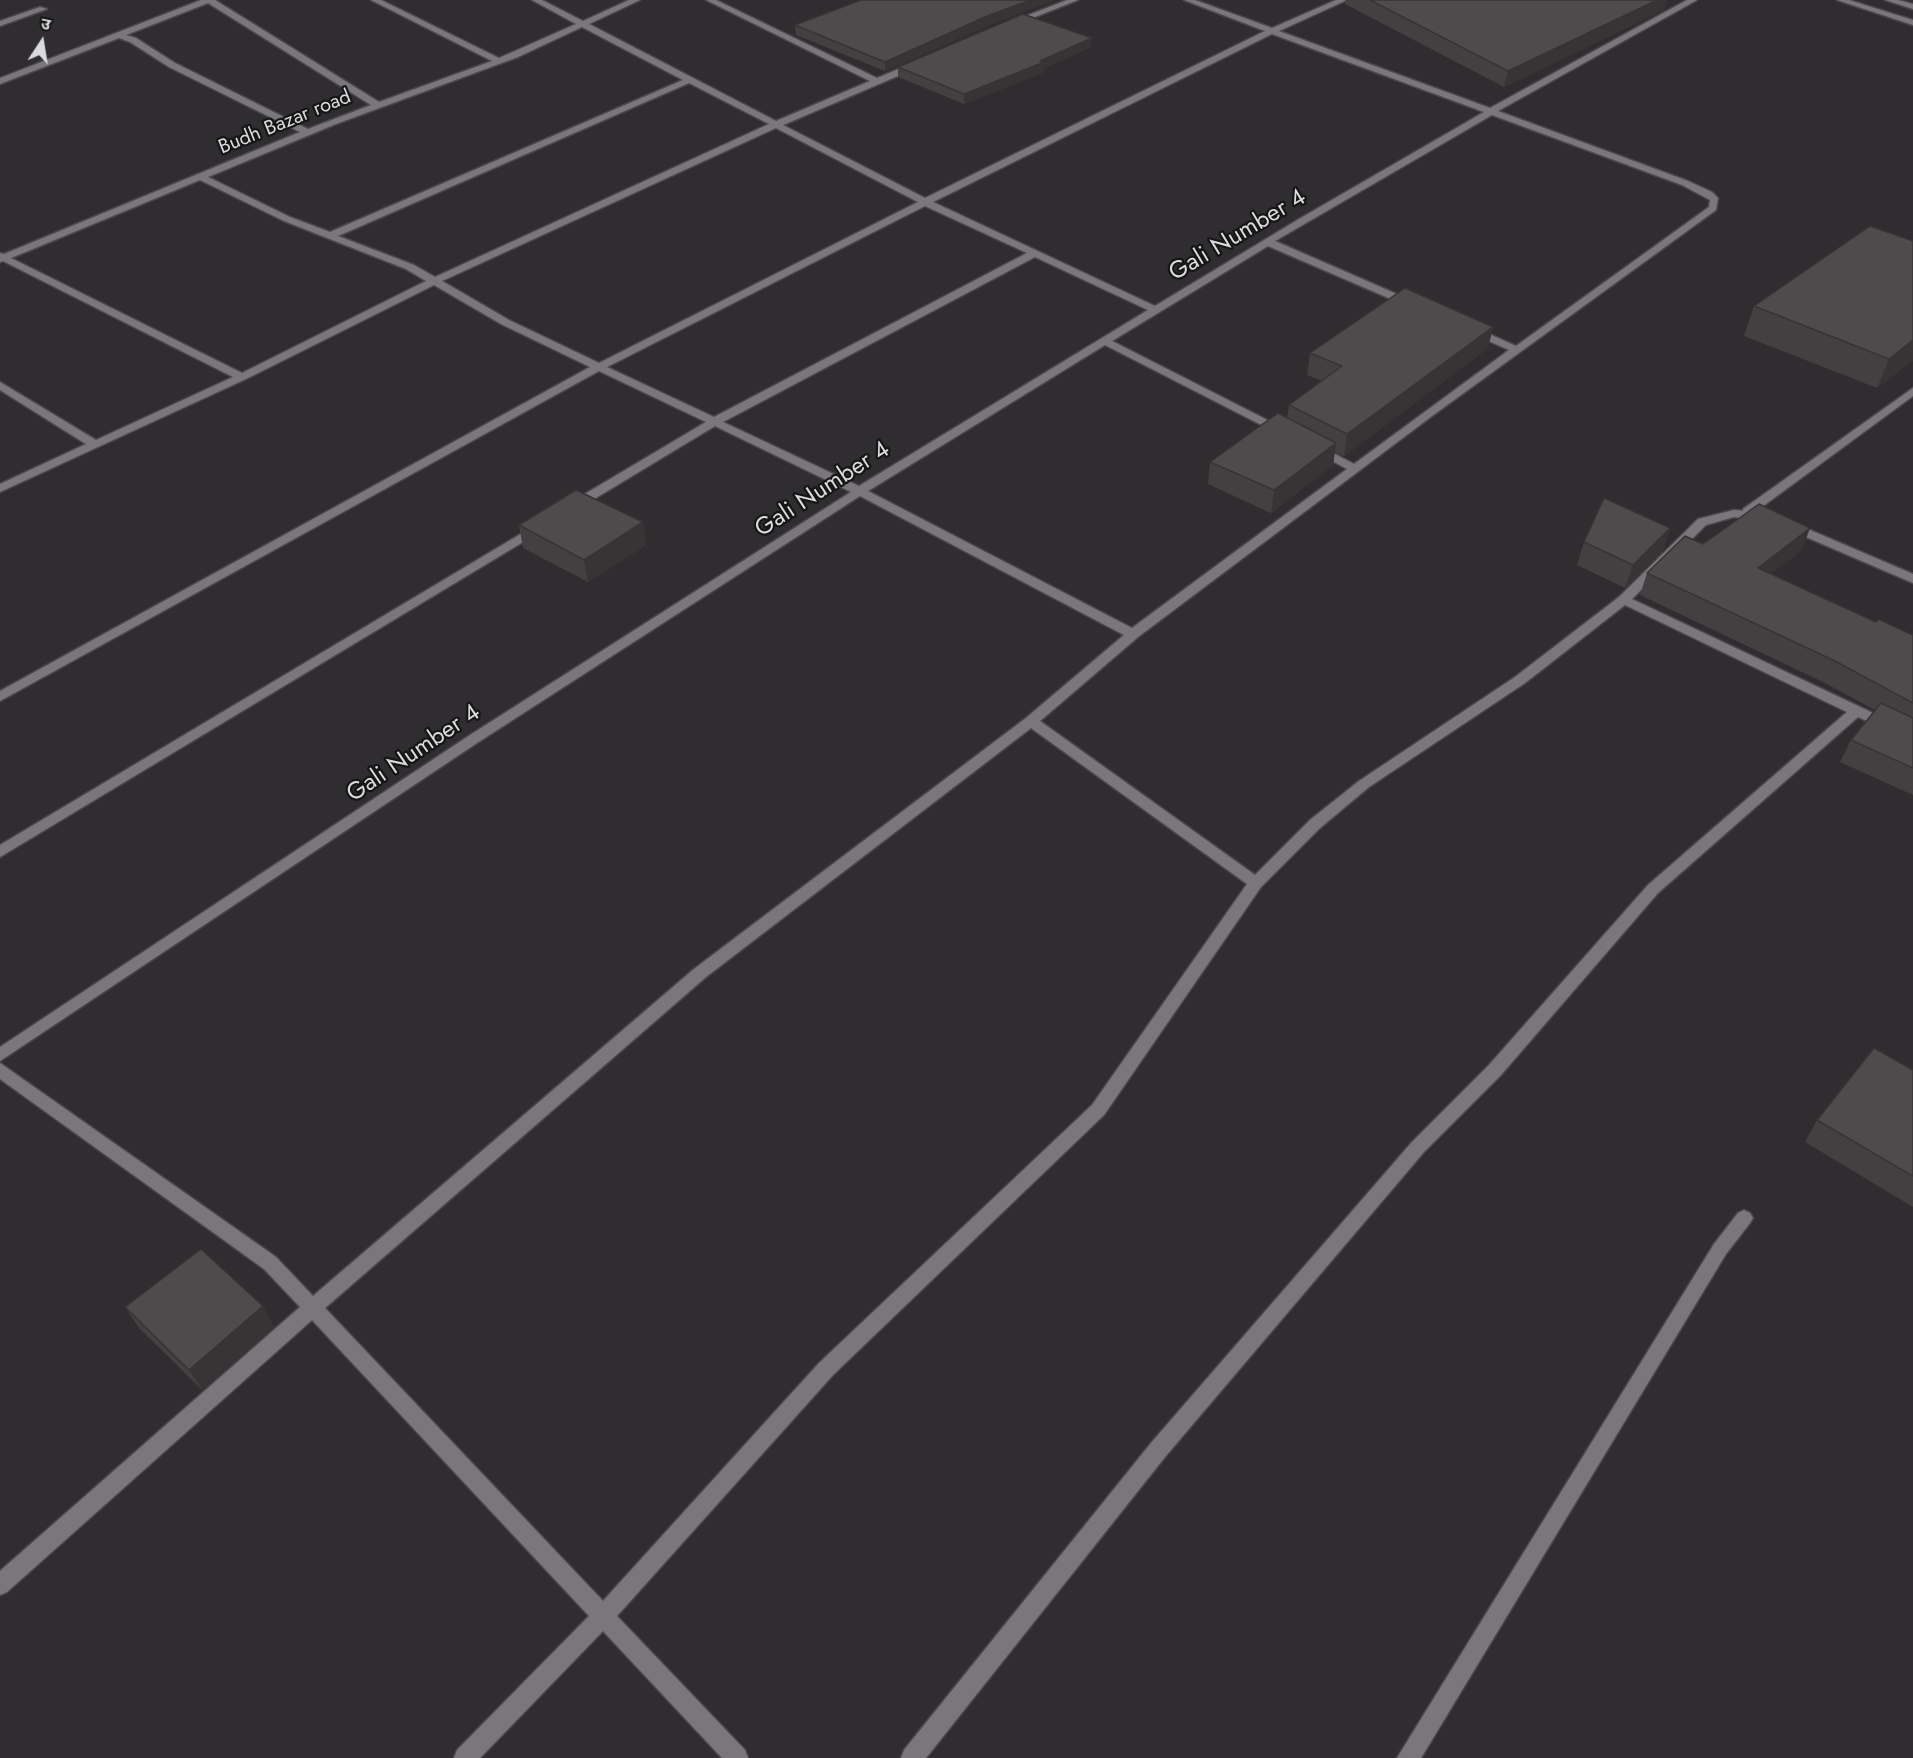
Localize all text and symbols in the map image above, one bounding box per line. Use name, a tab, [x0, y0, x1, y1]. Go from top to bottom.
north arrow	[12, 12, 72, 72]
text: उ	[39, 12, 53, 36]
street label: Budh Bazar road	[215, 86, 355, 160]
street label: Gali Number 4	[1164, 184, 1312, 288]
street label: Gali Number 4	[750, 436, 896, 544]
street label: Gali Number 4	[342, 699, 486, 809]

